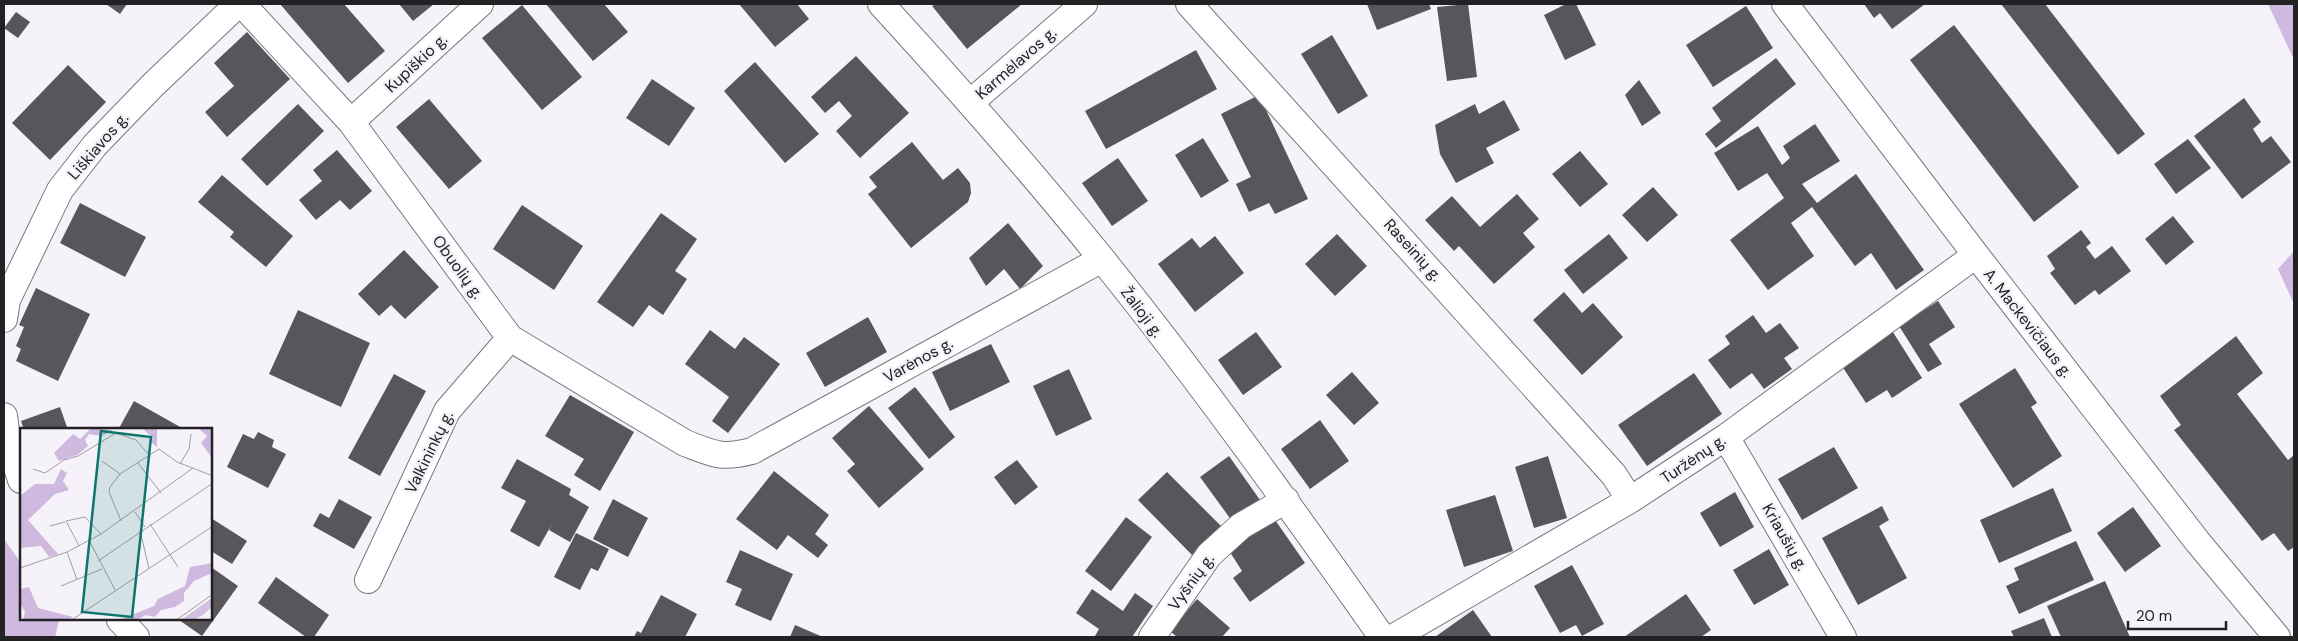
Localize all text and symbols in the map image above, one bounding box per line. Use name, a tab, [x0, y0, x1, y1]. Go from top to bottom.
street label: Karmėlavos g.	[971, 22, 1061, 104]
street label: Kupiškio g.	[380, 29, 452, 97]
street label: Liškiavos g.	[63, 108, 133, 184]
street label: Raseinių g.	[1379, 214, 1447, 286]
street label: Obuolių g.	[428, 231, 488, 303]
street label: A. Mackevičiaus g.	[1979, 264, 2077, 382]
street label: Žalioji g.	[1116, 282, 1168, 342]
street label: Varėnos g.	[880, 332, 956, 388]
street label: Valkininkų g.	[400, 407, 458, 497]
inset map	[20, 428, 212, 621]
street label: Turžėnų g.	[1656, 429, 1730, 489]
street label: Kriaušių g.	[1757, 500, 1813, 574]
street label: Vyšnių g.	[1163, 549, 1219, 615]
scale bar	[2128, 598, 2226, 630]
text: 20 m	[2136, 606, 2172, 626]

